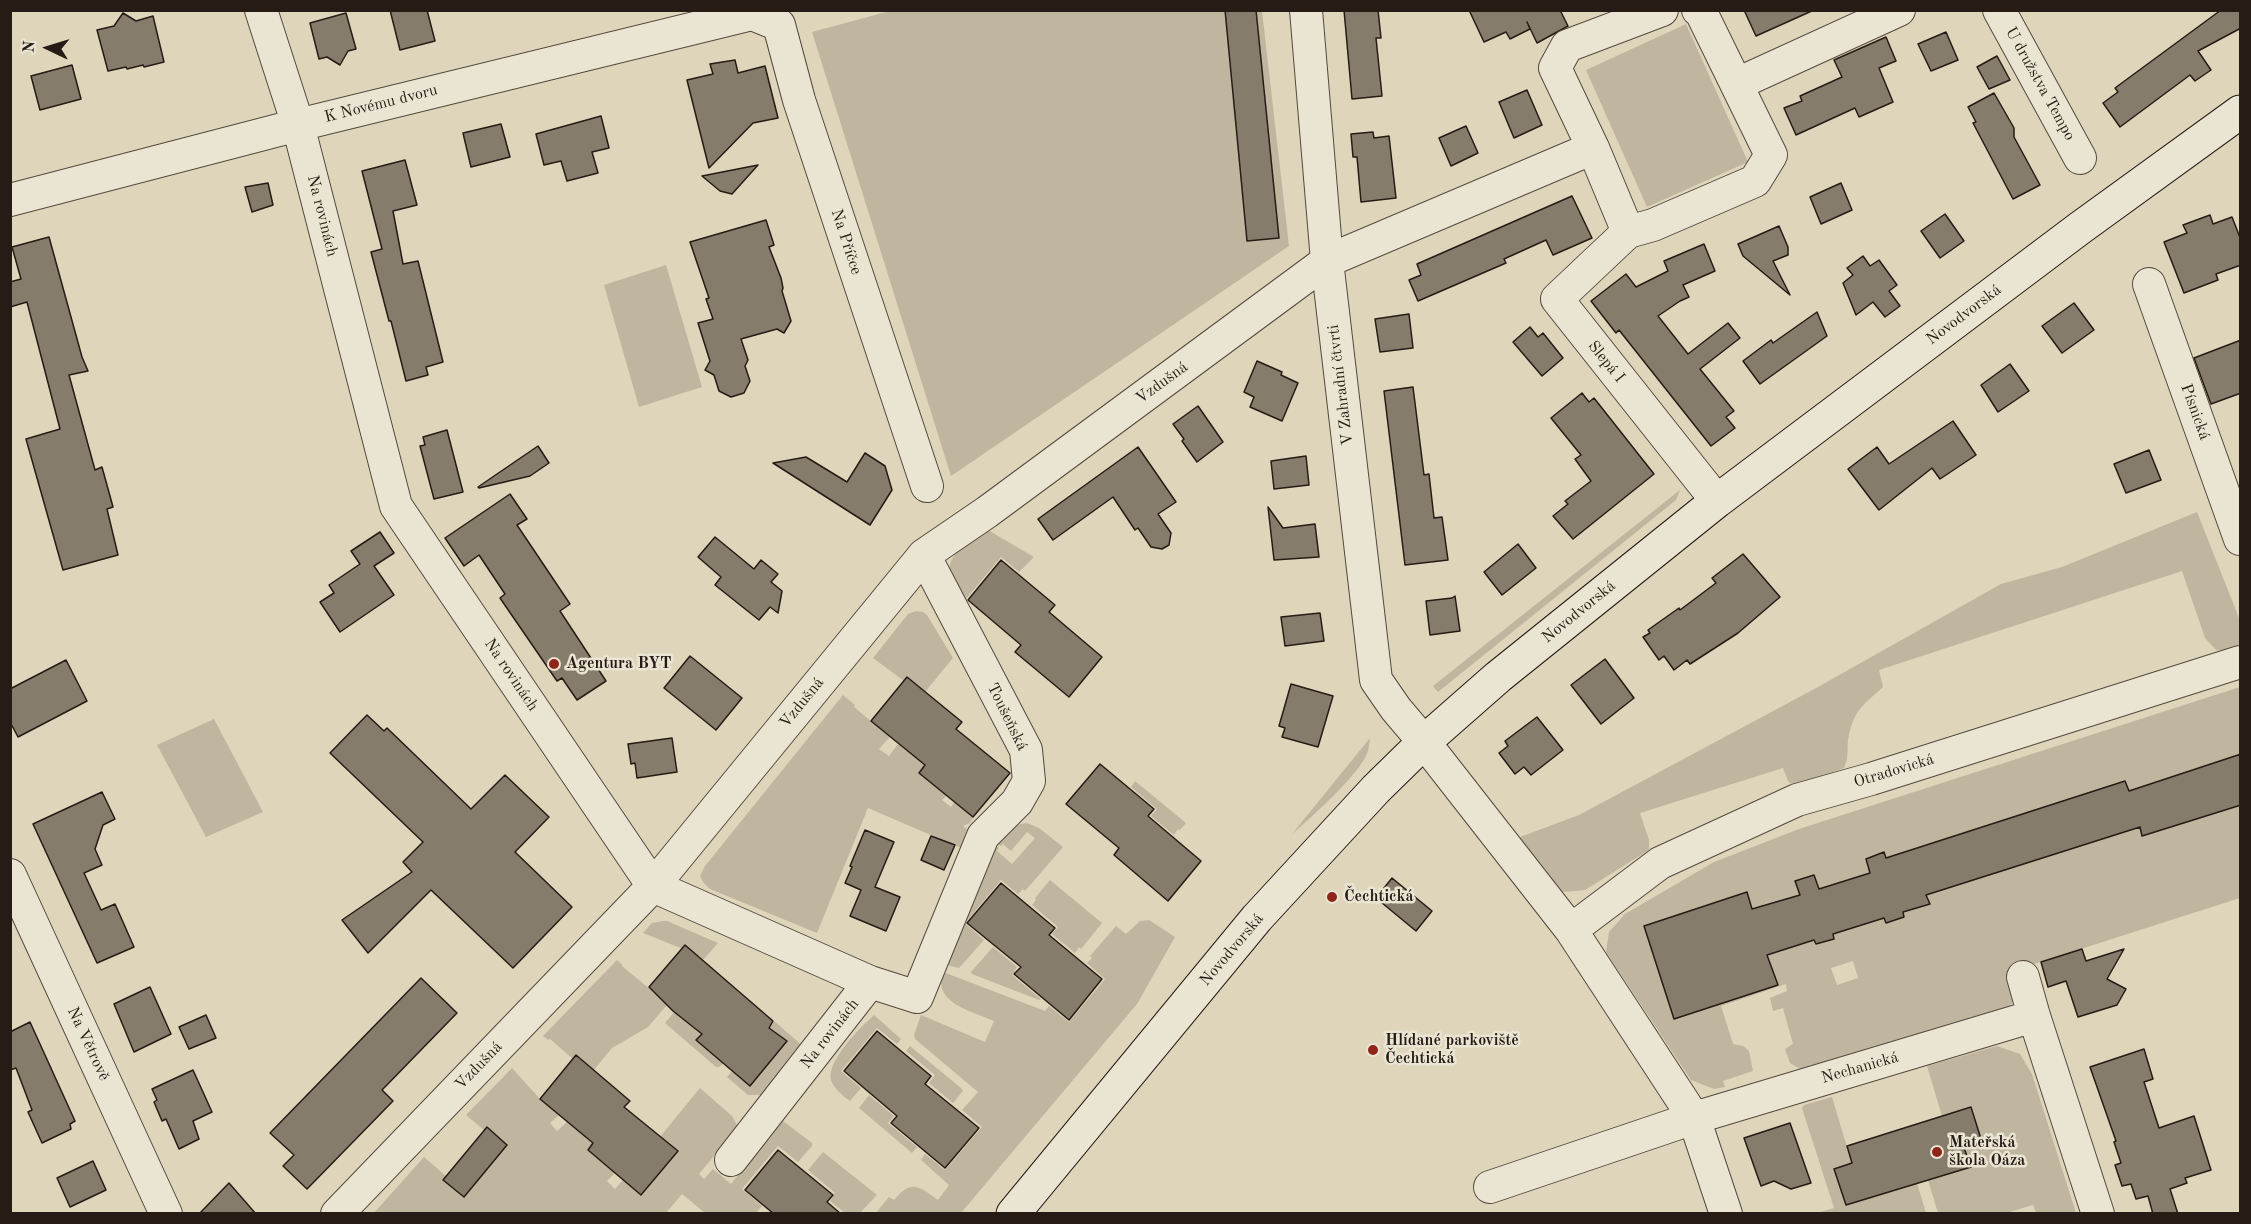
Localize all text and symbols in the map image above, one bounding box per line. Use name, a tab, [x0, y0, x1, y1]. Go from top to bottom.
north arrow	[18, 18, 78, 78]
street label: U družstva Tempo	[2001, 24, 2079, 144]
text: N	[22, 40, 38, 53]
street label: K Novému dvoru	[322, 81, 440, 127]
street label: Na rovinách	[303, 173, 341, 259]
street label: Na Příčce	[826, 207, 866, 277]
street label: Novodvorská	[1923, 281, 2005, 349]
street label: V Zahradní čtvrti	[1324, 323, 1358, 447]
street label: Slepá I	[1583, 337, 1629, 387]
street label: Vzdušná	[1132, 358, 1192, 408]
street label: Písnická	[2176, 381, 2214, 443]
street label: Novodvorská	[1538, 577, 1620, 647]
street label: Na rovinách	[480, 635, 542, 715]
place label: Agentura BYT	[566, 654, 672, 674]
marker: Agentura BYT	[547, 657, 561, 671]
street label: Vzdušná	[776, 674, 828, 732]
street label: Toušeňská	[982, 680, 1032, 754]
street label: Otradovická	[1852, 750, 1936, 792]
place label: Čechtická	[1344, 887, 1414, 907]
marker: Čechtická	[1325, 890, 1339, 904]
street label: Novodvorská	[1196, 910, 1268, 990]
street label: Na rovinách	[797, 995, 863, 1073]
street label: Na Větrově	[63, 1004, 113, 1084]
place label: Hlídané parkoviště Čechtická	[1385, 1031, 1519, 1069]
street label: Vzdušná	[451, 1038, 507, 1094]
marker: Hlídané parkoviště Čechtická	[1366, 1043, 1380, 1057]
street label: Nechanická	[1819, 1048, 1901, 1088]
place label: Mateřská škola Oáza	[1949, 1133, 2025, 1171]
marker: Mateřská škola Oáza	[1930, 1145, 1944, 1159]

